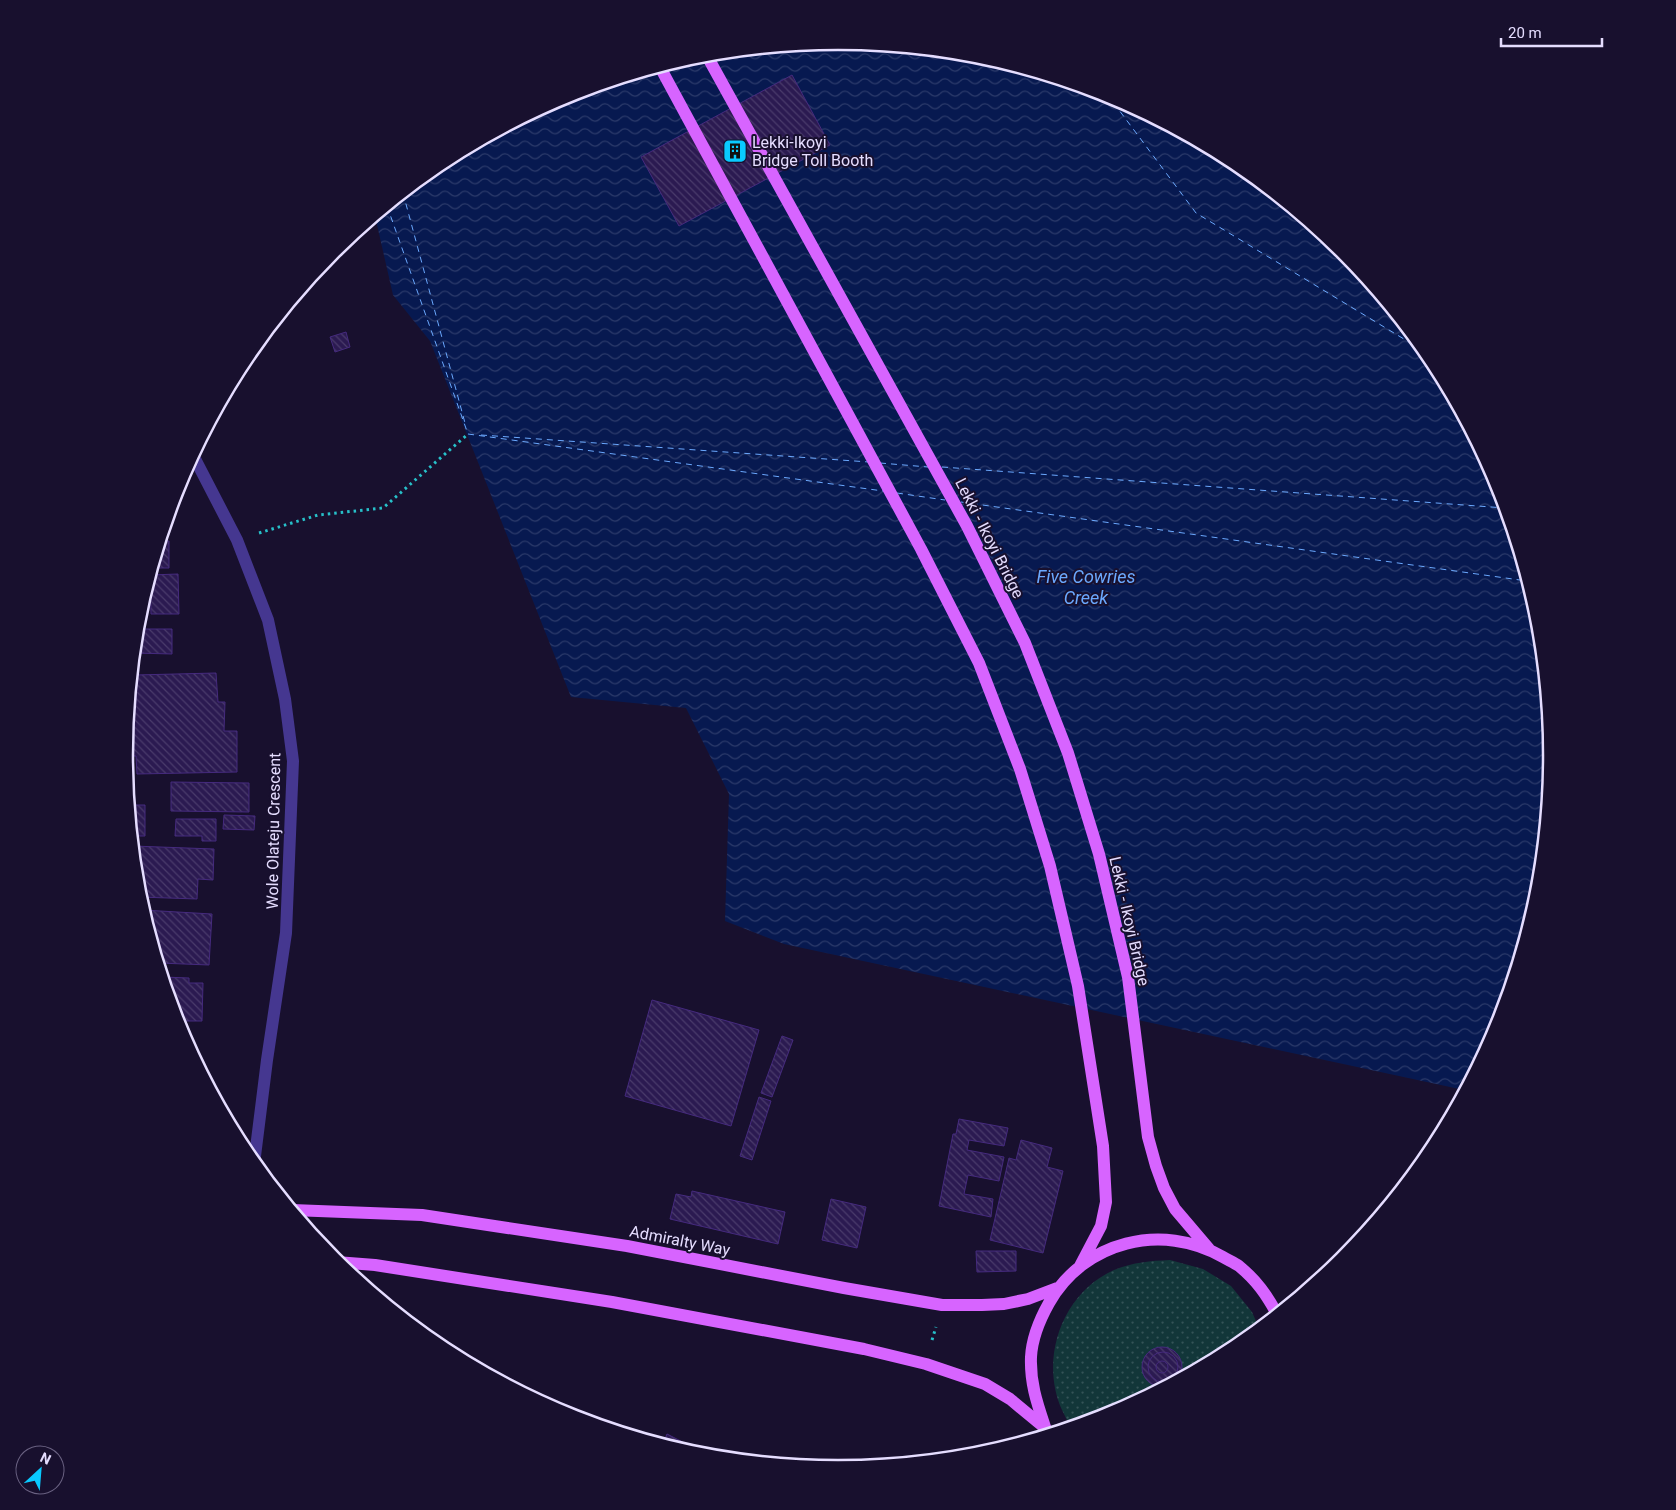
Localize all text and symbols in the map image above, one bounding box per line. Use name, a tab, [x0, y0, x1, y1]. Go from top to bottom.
scale bar	[1501, 15, 1602, 47]
text: 20 m	[1508, 24, 1542, 42]
place label: Lekki-Ikoyi Bridge Toll Booth	[752, 133, 873, 170]
building icon: Lekki-Ikoyi Bridge Toll Booth	[722, 138, 748, 164]
street label: Lekki - Ikoyi Bridge	[951, 475, 1028, 601]
water label: Five Cowries Creek	[1037, 566, 1135, 608]
street label: Wole Olateju Crescent	[263, 752, 284, 910]
street label: Lekki - Ikoyi Bridge	[1105, 855, 1154, 988]
street label: Admiralty Way	[628, 1221, 732, 1260]
north arrow	[15, 1445, 65, 1495]
text: N	[38, 1449, 54, 1468]

